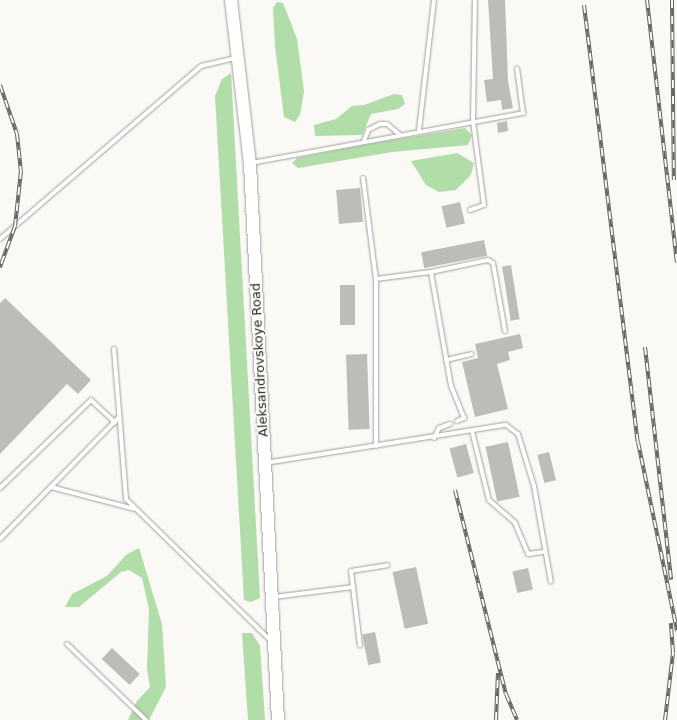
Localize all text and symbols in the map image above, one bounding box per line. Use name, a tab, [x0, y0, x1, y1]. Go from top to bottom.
street label: Aleksandrovskoye Road	[248, 283, 272, 437]

